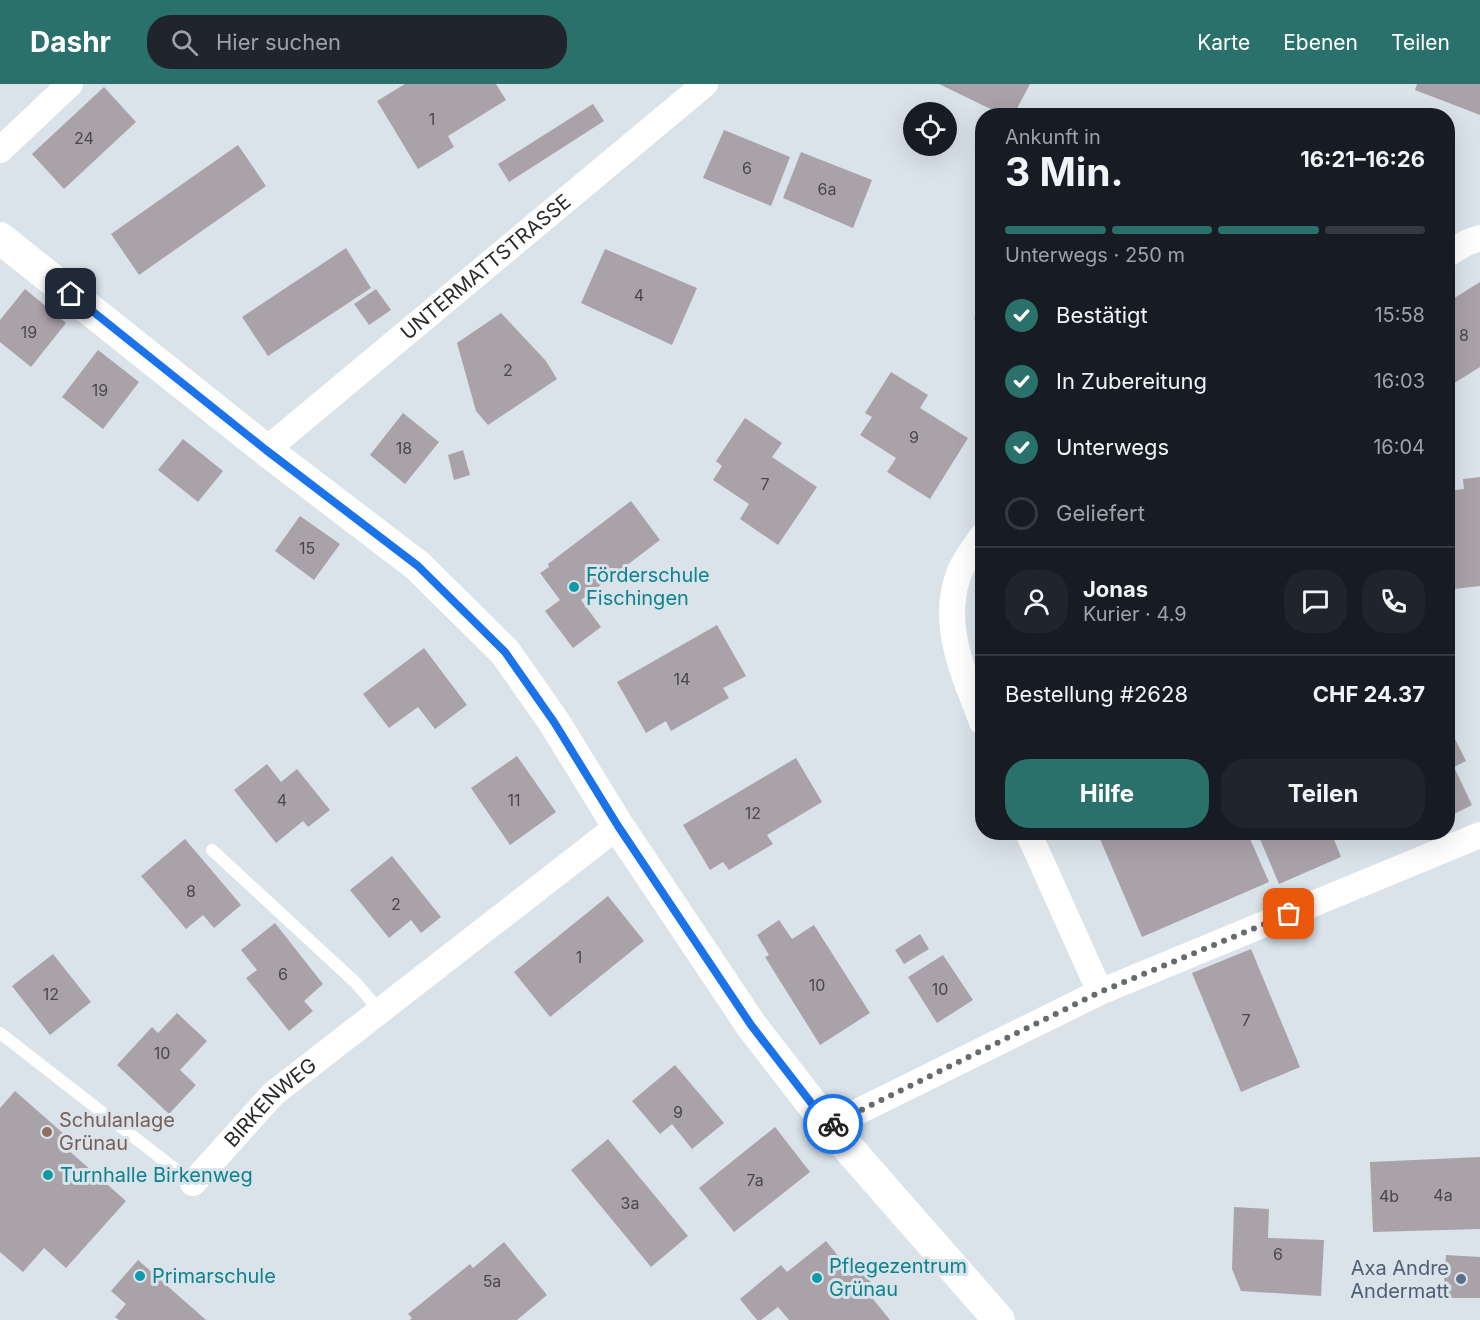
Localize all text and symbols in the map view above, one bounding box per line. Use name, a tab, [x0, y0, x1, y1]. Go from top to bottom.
search box	[147, 15, 567, 69]
text: Dashr	[30, 25, 111, 59]
icon: search	[168, 26, 201, 59]
text: Hier suchen	[216, 29, 341, 55]
text: Karte	[1197, 30, 1250, 55]
text: Ebenen	[1283, 30, 1358, 55]
text: Teilen	[1391, 30, 1450, 55]
map controls	[903, 102, 957, 156]
button: locate	[903, 102, 957, 156]
house number: 1	[429, 109, 435, 129]
text: Ankunft in	[1005, 125, 1101, 149]
house number: 24	[74, 128, 94, 148]
text: 16:21–16:26	[1300, 146, 1425, 172]
text: 3 Min.	[1005, 148, 1124, 195]
house number: 6	[742, 158, 752, 178]
house number: 6a	[818, 179, 836, 199]
street label: UNTERMATTSTRASSE	[396, 189, 576, 345]
text: Unterwegs · 250 m	[1005, 243, 1185, 267]
pin	[45, 268, 96, 319]
icon: home	[54, 277, 87, 310]
house number: 4	[634, 285, 644, 305]
icon: check	[1005, 299, 1038, 332]
text: Bestätigt	[1056, 302, 1148, 328]
text: 15:58	[1374, 303, 1425, 327]
house number: 19	[21, 322, 37, 342]
house number: 8	[1459, 325, 1469, 345]
house number: 2	[503, 360, 513, 380]
icon: check	[1005, 365, 1038, 398]
text: In Zubereitung	[1056, 368, 1207, 394]
text: 16:03	[1374, 369, 1425, 393]
house number: 19	[92, 380, 108, 400]
house number: 9	[909, 427, 919, 447]
icon: check	[1005, 431, 1038, 464]
text: Unterwegs	[1056, 434, 1169, 460]
text: 16:04	[1373, 435, 1425, 459]
house number: 18	[396, 438, 412, 458]
house number: 7	[760, 474, 770, 494]
text: Geliefert	[1056, 500, 1145, 526]
house number: 15	[299, 538, 315, 558]
place label: Förderschule Fischingen	[586, 563, 710, 610]
button: person	[1005, 570, 1068, 633]
button: chat	[1284, 570, 1347, 633]
button: phone	[1362, 570, 1425, 633]
text: Jonas	[1083, 576, 1148, 602]
marker: Förderschule Fischingen	[567, 580, 581, 594]
text: Kurier · 4.9	[1083, 602, 1187, 626]
house number: 14	[674, 669, 690, 689]
text: Bestellung #2628	[1005, 681, 1188, 707]
text: CHF 24.37	[1313, 681, 1425, 707]
button: Hilfe	[1005, 759, 1209, 828]
button: Teilen	[1221, 759, 1425, 828]
house number: 4	[277, 790, 287, 810]
house number: 11	[507, 790, 521, 810]
house number: 12	[745, 803, 761, 823]
house number: 8	[186, 881, 196, 901]
pin	[1263, 888, 1314, 939]
house number: 2	[391, 894, 401, 914]
icon: bag	[1272, 897, 1305, 930]
house number: 1	[576, 947, 582, 967]
house number: 6	[278, 964, 288, 984]
house number: 10	[809, 975, 825, 995]
house number: 10	[932, 979, 948, 999]
house number: 12	[43, 984, 59, 1004]
house number: 7	[1241, 1010, 1251, 1030]
house number: 10	[154, 1043, 170, 1063]
street label: BIRKENWEG	[219, 1053, 321, 1152]
courier	[803, 1094, 863, 1154]
house number: 9	[673, 1102, 683, 1122]
place label: Schulanlage Grünau	[59, 1108, 175, 1155]
icon: bike	[817, 1108, 850, 1141]
marker: Schulanlage Grünau	[40, 1125, 54, 1139]
place label: Turnhalle Birkenweg	[60, 1163, 253, 1187]
marker: Turnhalle Birkenweg	[41, 1168, 55, 1182]
house number: 7a	[746, 1170, 764, 1190]
house number: 4a	[1433, 1185, 1453, 1205]
house number: 4b	[1379, 1186, 1399, 1206]
house number: 3a	[621, 1193, 639, 1213]
house number: 6	[1273, 1244, 1283, 1264]
place label: Pflegezentrum Grünau	[829, 1254, 967, 1301]
place label: Axa Andre Andermatt	[1350, 1256, 1449, 1303]
place label: Primarschule	[152, 1264, 276, 1288]
marker: Primarschule	[133, 1269, 147, 1283]
house number: 5a	[483, 1271, 501, 1291]
marker: Pflegezentrum Grünau	[810, 1271, 824, 1285]
marker: Axa Andre Andermatt	[1454, 1272, 1468, 1286]

